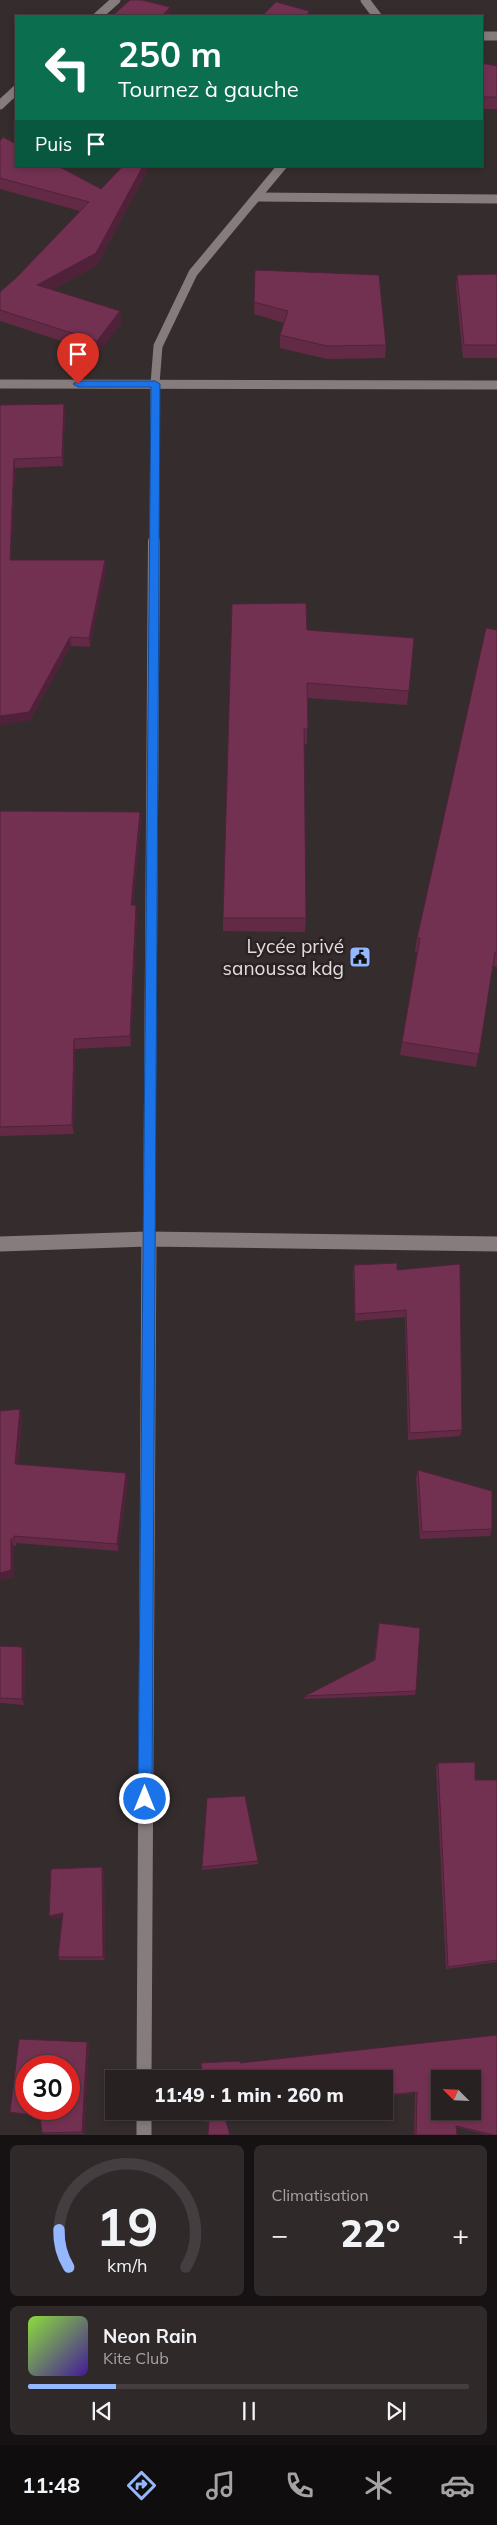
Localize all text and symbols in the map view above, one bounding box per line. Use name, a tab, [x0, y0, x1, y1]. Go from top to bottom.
text: 250 m	[118, 32, 222, 76]
icon: left	[35, 35, 100, 100]
text: Tournez à gauche	[118, 75, 299, 103]
icon: arrive	[82, 130, 110, 158]
text: Puis	[35, 132, 72, 156]
pin	[57, 333, 99, 384]
icon: arrive	[64, 340, 92, 368]
place label: Lycée privé sanoussa kdg	[223, 934, 344, 980]
public building icon: Lycée privé sanoussa kdg	[348, 945, 372, 969]
position arrow	[118, 1772, 170, 1824]
speed limit sign: 30	[15, 2055, 80, 2120]
north arrow	[431, 2070, 481, 2120]
map controls	[431, 2070, 481, 2120]
text: 11:49 · 1 min · 260 m	[154, 2083, 344, 2107]
text: Climatisation	[272, 2185, 369, 2205]
text: 19	[96, 2194, 158, 2259]
text: 22°	[340, 2209, 400, 2257]
text: −	[272, 2217, 288, 2252]
text: +	[452, 2217, 469, 2252]
text: km/h	[107, 2254, 147, 2276]
text: Neon Rain	[103, 2324, 197, 2348]
text: Kite Club	[103, 2348, 169, 2368]
icon: previous	[88, 2397, 116, 2425]
icon: pause	[235, 2397, 263, 2425]
icon: next	[382, 2397, 410, 2425]
icon: directions	[124, 2468, 159, 2503]
icon: music	[203, 2468, 238, 2503]
icon: phone	[282, 2468, 317, 2503]
icon: climate	[361, 2468, 396, 2503]
icon: car	[440, 2468, 475, 2503]
text: 11:48	[22, 2471, 80, 2499]

